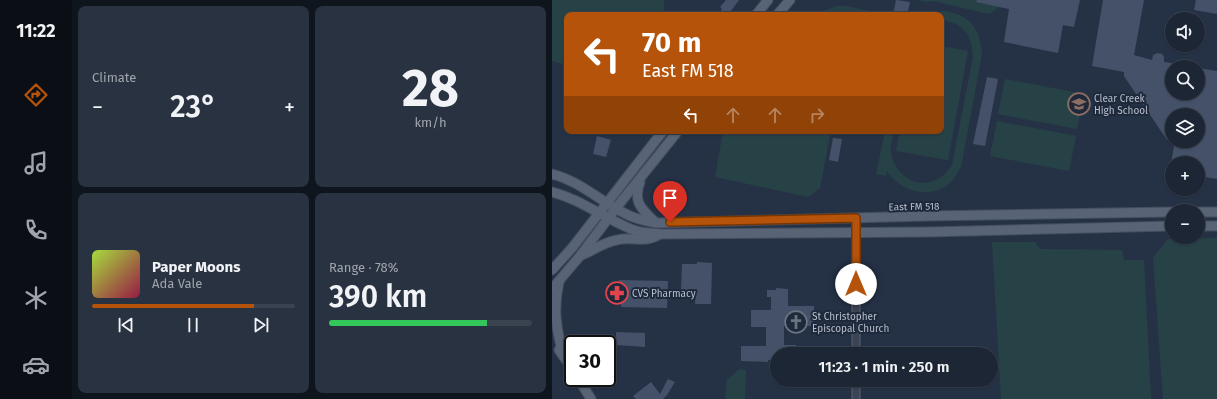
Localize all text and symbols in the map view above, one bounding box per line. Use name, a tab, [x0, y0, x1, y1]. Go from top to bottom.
map controls	[1165, 12, 1205, 244]
button: sound	[1165, 12, 1205, 52]
text: 11:22	[16, 20, 56, 42]
text: 70 m	[642, 26, 701, 59]
icon: left	[576, 28, 628, 80]
text: 28	[402, 57, 459, 120]
text: East FM 518	[642, 60, 734, 82]
button: search	[1165, 60, 1205, 100]
text: Climate	[92, 70, 136, 85]
icon: directions	[22, 81, 50, 109]
text: 23°	[170, 89, 217, 125]
school or university icon: Clear Creek High School	[1066, 91, 1092, 117]
place label: Clear Creek High School	[1094, 93, 1148, 117]
text: −	[92, 94, 103, 121]
text: +	[284, 94, 295, 121]
icon: left	[680, 104, 702, 126]
icon: ahead	[722, 104, 744, 126]
icon: ahead	[764, 104, 786, 126]
icon: right	[806, 104, 828, 126]
button: layers	[1165, 108, 1205, 148]
text: km/h	[414, 115, 447, 130]
icon: music	[22, 149, 50, 177]
button: +	[1165, 156, 1205, 196]
pin	[653, 181, 687, 222]
icon: arrive	[659, 187, 681, 209]
street label: East FM 518	[888, 201, 940, 213]
button: −	[1165, 204, 1205, 244]
icon: phone	[22, 216, 50, 244]
text: Paper Moons	[152, 258, 240, 276]
text: Range · 78%	[329, 260, 399, 275]
position arrow	[835, 263, 877, 305]
text: Ada Vale	[152, 276, 202, 291]
text: 390 km	[329, 279, 427, 315]
pharmacy icon: CVS Pharmacy	[604, 280, 630, 306]
icon: climate	[22, 284, 50, 312]
place label: CVS Pharmacy	[632, 288, 696, 300]
church icon: St Christopher Episcopal Church	[783, 309, 809, 335]
place label: St Christopher Episcopal Church	[812, 311, 889, 335]
icon: previous	[115, 314, 137, 336]
icon: pause	[182, 314, 204, 336]
icon: next	[250, 314, 272, 336]
speed limit sign: 30	[564, 335, 616, 387]
icon: car	[22, 351, 50, 379]
text: 11:23 · 1 min · 250 m	[819, 358, 949, 376]

